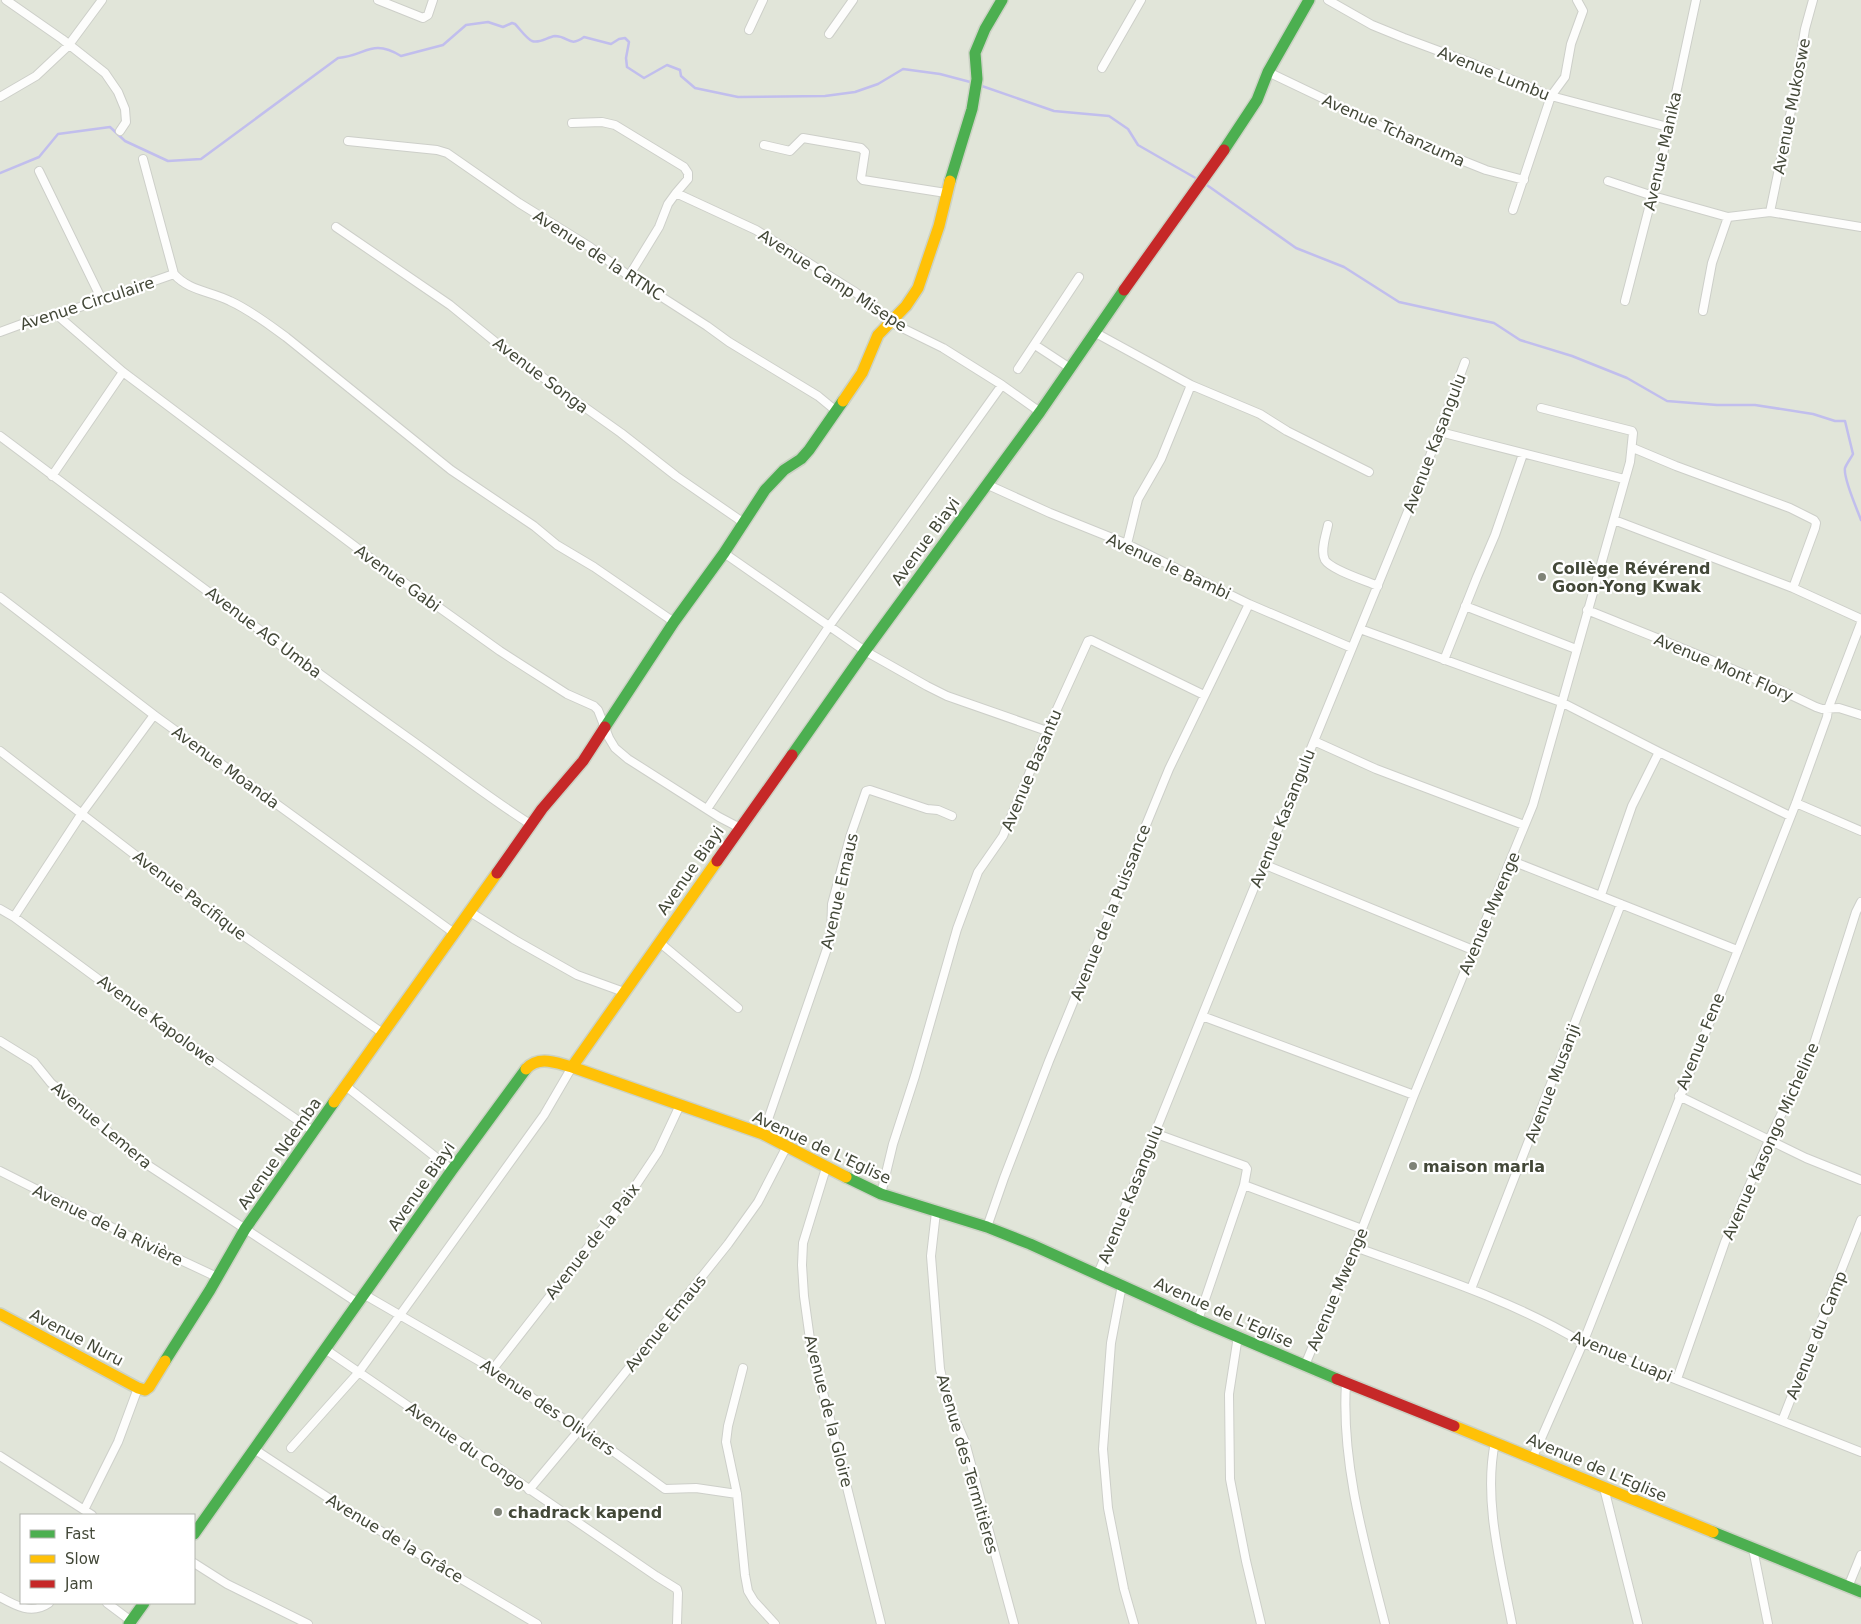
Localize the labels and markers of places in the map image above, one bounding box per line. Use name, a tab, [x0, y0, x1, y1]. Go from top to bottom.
place label: Collège Révérend Goon-Yong Kwak	[1552, 559, 1710, 596]
marker: Collège Révérend Goon-Yong Kwak	[1536, 571, 1548, 583]
place label: maison marla	[1423, 1157, 1545, 1176]
marker: maison marla	[1407, 1160, 1419, 1172]
place label: chadrack kapend	[508, 1503, 662, 1522]
marker: chadrack kapend	[492, 1506, 504, 1518]

